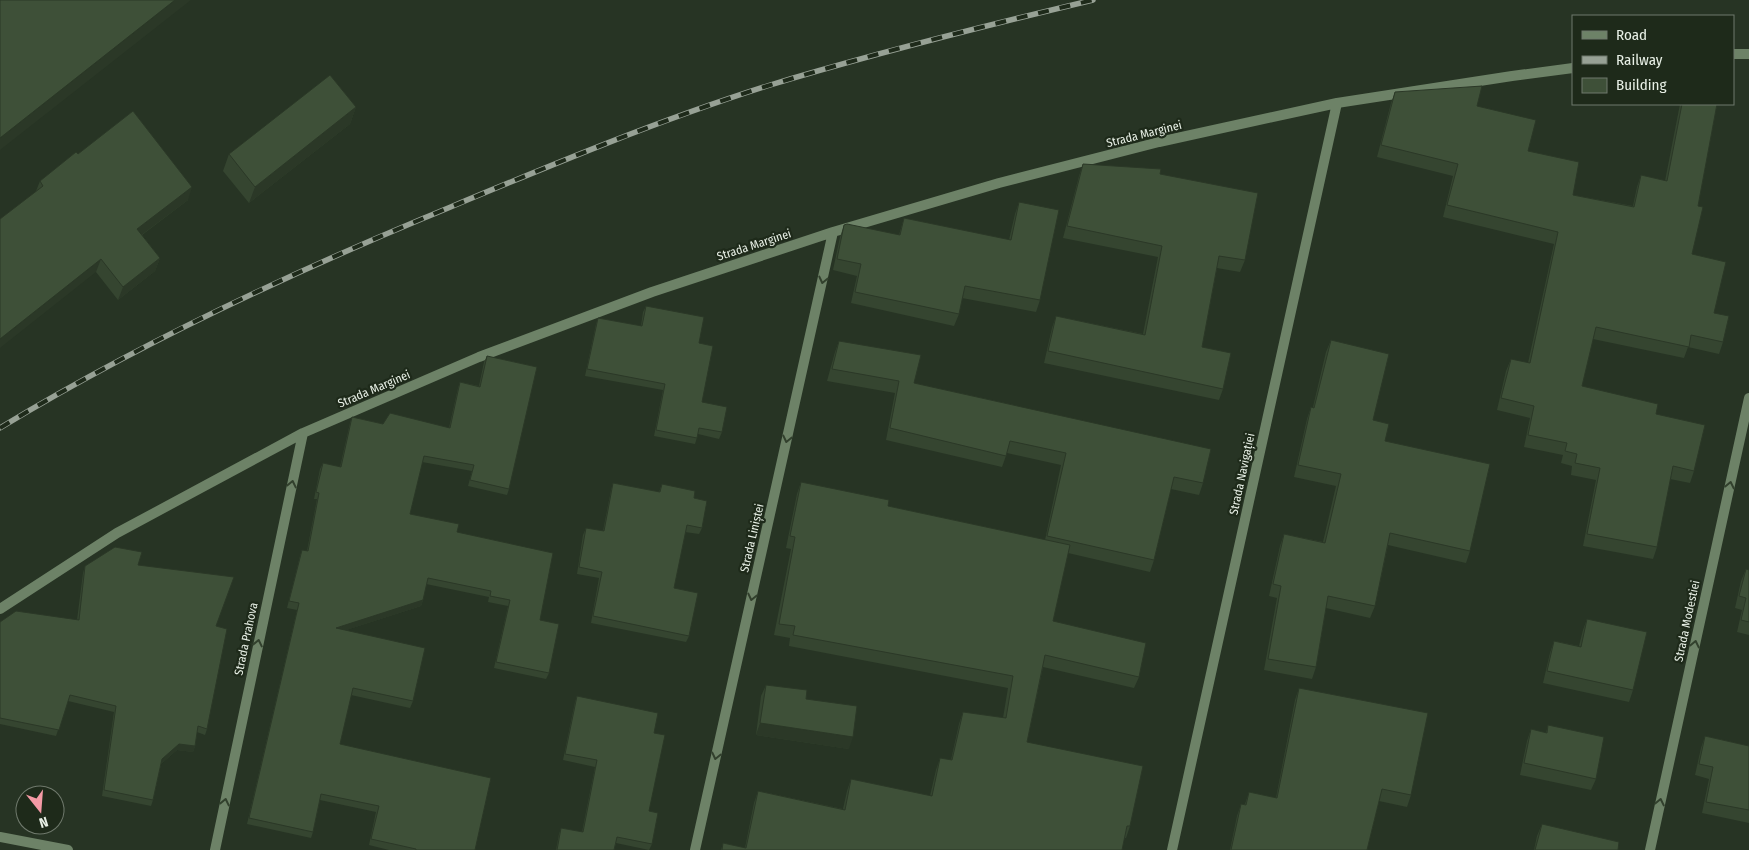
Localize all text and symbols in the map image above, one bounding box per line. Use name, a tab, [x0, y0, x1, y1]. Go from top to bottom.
legend	[1572, 15, 1734, 105]
text: Road	[1616, 26, 1647, 44]
text: Railway	[1616, 51, 1663, 69]
text: Building	[1616, 76, 1667, 94]
street label: Strada Marginei	[1105, 118, 1183, 150]
street label: Strada Marginei	[715, 226, 793, 264]
one-way arrow	[818, 275, 828, 284]
street label: Strada Marginei	[336, 367, 412, 411]
street label: Strada Navigației	[1226, 432, 1258, 516]
one-way arrow	[782, 434, 793, 443]
one-way arrow	[286, 480, 297, 489]
one-way arrow	[1724, 480, 1735, 489]
street label: Strada Liniștei	[737, 502, 768, 574]
street label: Strada Modestiei	[1672, 579, 1702, 663]
one-way arrow	[747, 593, 758, 602]
street label: Strada Prahova	[231, 601, 261, 677]
one-way arrow	[252, 639, 263, 648]
one-way arrow	[1689, 639, 1700, 648]
one-way arrow	[712, 751, 722, 760]
north arrow	[15, 785, 65, 835]
one-way arrow	[219, 798, 229, 807]
one-way arrow	[1655, 798, 1665, 807]
text: N	[37, 813, 50, 831]

